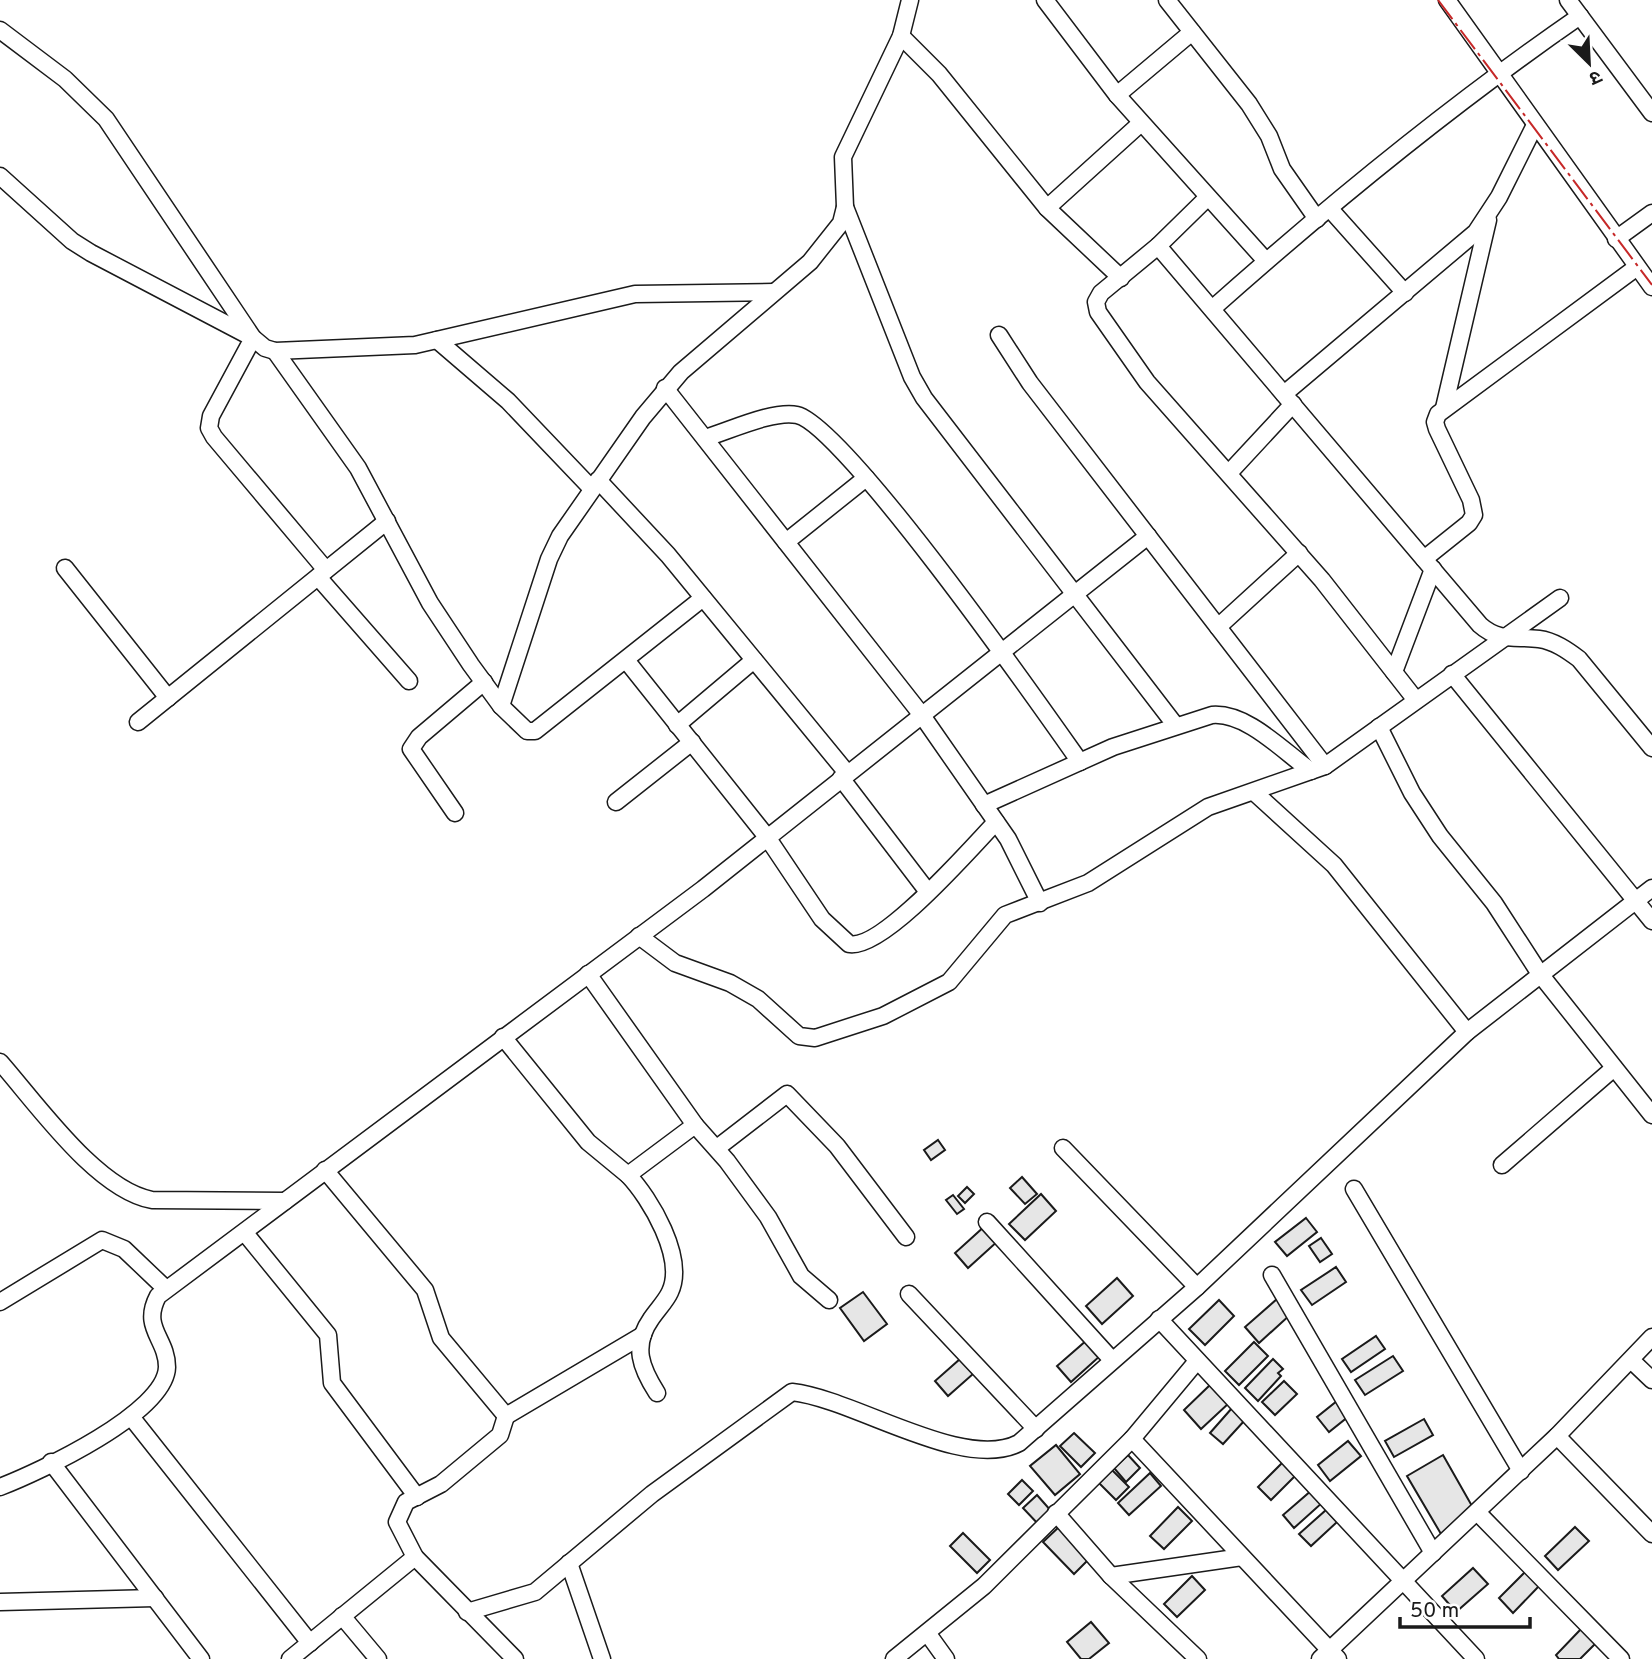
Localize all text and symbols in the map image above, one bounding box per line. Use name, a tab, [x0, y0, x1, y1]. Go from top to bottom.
north arrow	[1554, 28, 1624, 98]
text: उ	[1584, 63, 1605, 90]
scale bar	[1400, 1586, 1530, 1630]
text: 50 m	[1410, 1598, 1459, 1625]

